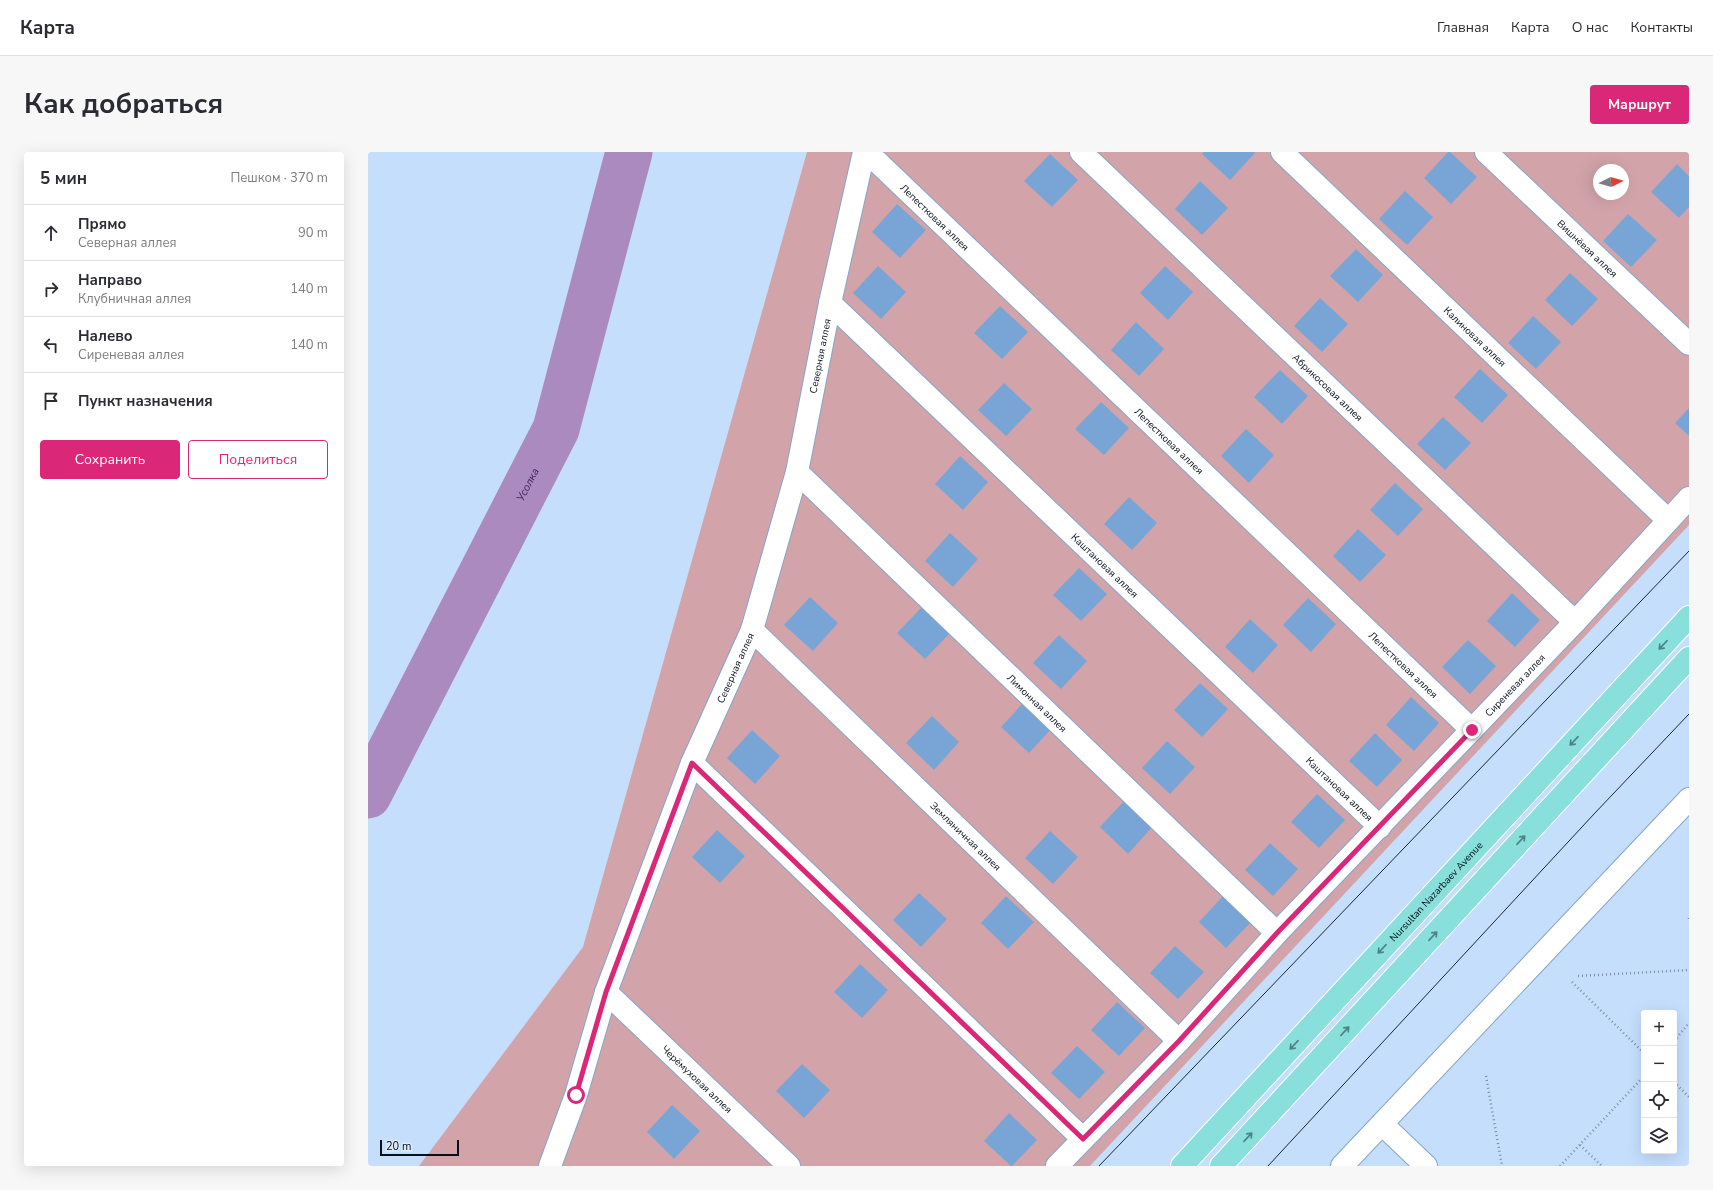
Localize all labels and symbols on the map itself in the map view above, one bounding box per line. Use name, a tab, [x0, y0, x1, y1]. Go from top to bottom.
north arrow	[1593, 164, 1629, 200]
street label: Лепестковая аллея	[897, 181, 972, 254]
street label: Вишнёвая аллея	[1554, 217, 1620, 281]
street label: Калиновая аллея	[1440, 304, 1509, 370]
street label: Северная аллея	[807, 318, 835, 395]
street label: Абрикосовая аллея	[1289, 351, 1366, 425]
street label: Лепестковая аллея	[1131, 405, 1206, 478]
water label: Усолка	[513, 465, 543, 504]
street label: Каштановая аллея	[1068, 531, 1141, 601]
street label: Лепестковая аллея	[1365, 629, 1440, 702]
street label: Северная аллея	[714, 631, 758, 706]
one-way arrow	[1658, 640, 1667, 650]
street label: Сиреневая аллея	[1482, 651, 1549, 720]
street label: Лимонная аллея	[1003, 671, 1070, 736]
route end	[1463, 721, 1481, 739]
one-way arrow	[1570, 736, 1579, 746]
street label: Каштановая аллея	[1302, 754, 1376, 825]
street label: Земляничная аллея	[927, 799, 1004, 874]
one-way arrow	[1517, 835, 1526, 845]
street label: Nursultan Nazarbaev Avenue	[1387, 839, 1486, 945]
one-way arrow	[1429, 931, 1438, 941]
one-way arrow	[1377, 944, 1386, 955]
one-way arrow	[1340, 1027, 1349, 1037]
one-way arrow	[1289, 1040, 1298, 1050]
street label: Черёмуховая аллея	[658, 1043, 735, 1117]
route start	[567, 1086, 585, 1104]
one-way arrow	[1243, 1132, 1252, 1142]
scale bar	[380, 1138, 459, 1157]

